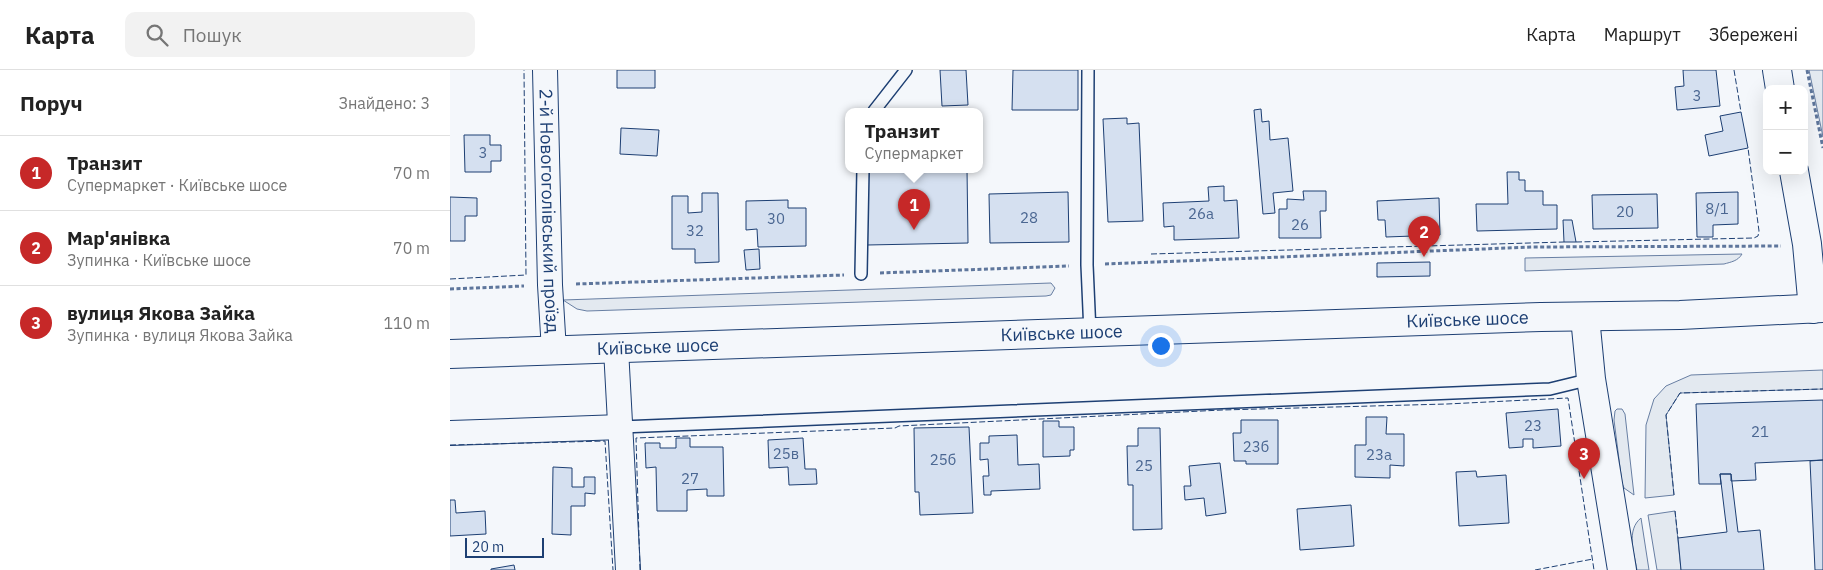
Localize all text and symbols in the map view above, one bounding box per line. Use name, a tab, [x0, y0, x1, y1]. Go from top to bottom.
search box	[125, 12, 475, 57]
text: Карта	[25, 19, 95, 51]
icon: search	[143, 21, 171, 49]
text: Пошук	[183, 23, 242, 47]
text: Карта	[1526, 23, 1576, 46]
text: Маршрут	[1604, 23, 1681, 46]
text: Збережені	[1709, 23, 1798, 46]
map controls	[1763, 85, 1808, 175]
button: +	[1763, 85, 1808, 130]
house number: 3	[1692, 86, 1702, 105]
street label: 2-й Новогоголівський проїзд	[534, 88, 565, 334]
text: Поруч	[20, 89, 83, 117]
text: Знайдено: 3	[338, 93, 430, 113]
popup	[845, 108, 983, 173]
text: Транзит	[865, 119, 940, 143]
button: −	[1763, 130, 1808, 175]
house number: 3	[478, 143, 488, 162]
text: Супермаркет	[865, 143, 963, 163]
text: Транзит	[67, 151, 142, 175]
text: 1	[31, 163, 41, 183]
text: 70 m	[393, 163, 430, 183]
text: Супермаркет · Київське шосе	[67, 175, 287, 195]
pin: 1	[898, 189, 930, 230]
house number: 8/1	[1705, 199, 1729, 218]
house number: 20	[1616, 202, 1634, 221]
house number: 26а	[1188, 204, 1214, 223]
house number: 28	[1020, 208, 1038, 227]
house number: 30	[767, 209, 785, 228]
house number: 26	[1291, 215, 1309, 234]
pin: 2	[1408, 216, 1440, 257]
house number: 32	[686, 221, 704, 240]
text: Мар'янівка	[67, 226, 170, 250]
text: 2	[31, 238, 41, 258]
text: 70 m	[393, 238, 430, 258]
text: Зупинка · Київське шосе	[67, 250, 251, 270]
text: вулиця Якова Зайка	[67, 301, 255, 325]
street label: Київське шосе	[1406, 305, 1529, 333]
text: 3	[31, 313, 41, 333]
text: 110 m	[383, 313, 430, 333]
street label: Київське шосе	[1000, 319, 1123, 346]
text: Зупинка · вулиця Якова Зайка	[67, 325, 293, 345]
street label: Київське шосе	[596, 333, 720, 360]
your location	[1148, 333, 1174, 359]
house number: 23	[1524, 416, 1542, 435]
house number: 21	[1751, 422, 1769, 441]
house number: 23б	[1243, 437, 1269, 456]
pin: 3	[1568, 438, 1600, 479]
house number: 25в	[773, 444, 799, 463]
house number: 23а	[1366, 445, 1392, 464]
house number: 25б	[930, 450, 956, 469]
house number: 25	[1135, 456, 1153, 475]
house number: 27	[681, 469, 699, 488]
scale bar	[465, 535, 544, 558]
text: 20 m	[472, 538, 504, 556]

